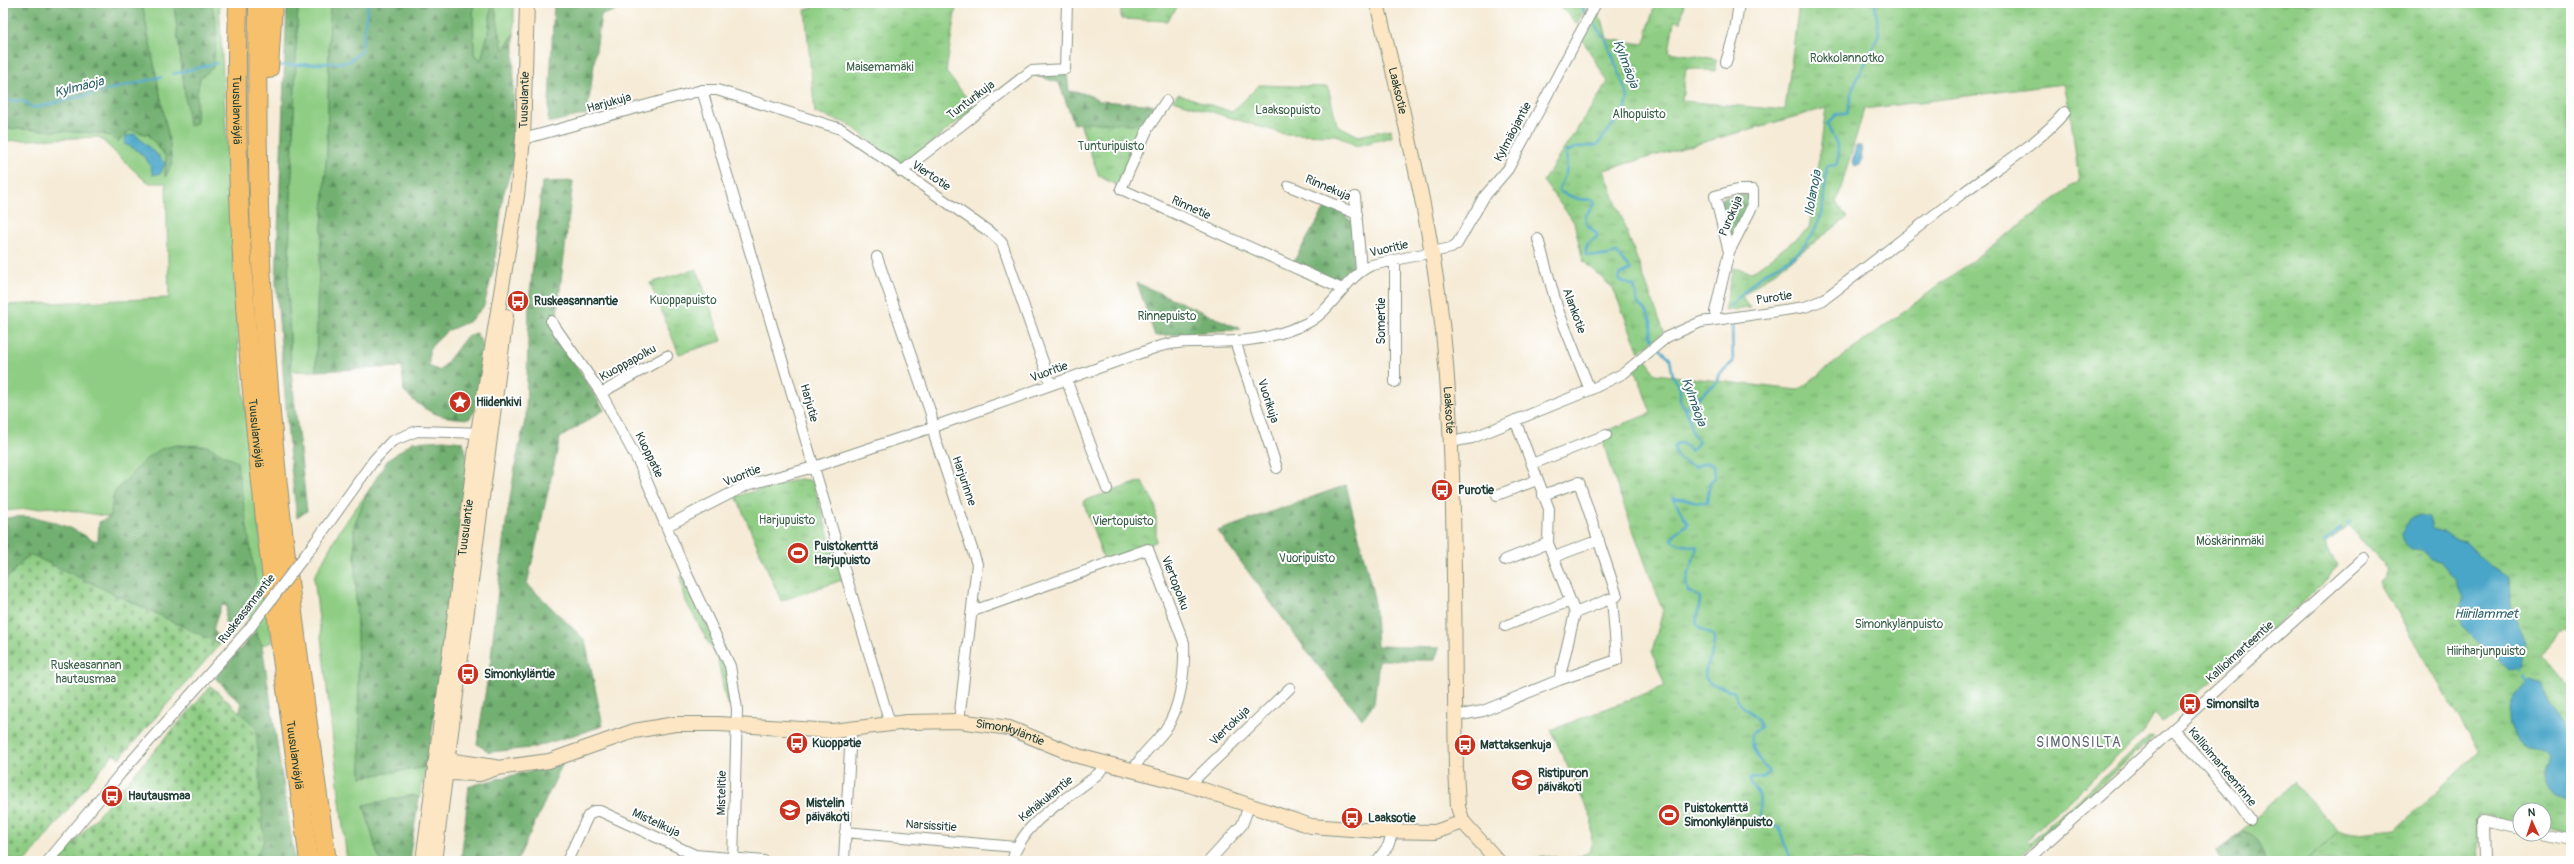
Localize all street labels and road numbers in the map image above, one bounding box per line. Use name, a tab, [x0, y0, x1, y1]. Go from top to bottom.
street label: Laaksotie	[1385, 66, 1411, 116]
street label: Tuusulantie	[516, 71, 532, 129]
street label: Tuusulanväylä	[229, 75, 245, 145]
street label: Tunturikuja	[944, 77, 998, 123]
street label: Harjukuja	[585, 89, 633, 116]
street label: Kylmäojantie	[1491, 99, 1535, 164]
street label: Viertotie	[909, 158, 953, 194]
street label: Rinnekuja	[1303, 172, 1353, 204]
street label: Rinnetie	[1169, 193, 1213, 223]
street label: Purokuja	[1716, 193, 1746, 239]
street label: Vuoritie	[1368, 237, 1410, 261]
street label: Alankotie	[1559, 286, 1589, 336]
street label: Purotie	[1755, 288, 1793, 308]
street label: Somertie	[1374, 298, 1389, 344]
street label: Kuoppapolku	[597, 341, 659, 385]
street label: Vuoritie	[1028, 358, 1070, 386]
street label: Vuorikuja	[1254, 377, 1282, 425]
street label: Harjutie	[796, 382, 822, 424]
street label: Laaksotie	[1440, 386, 1458, 434]
street label: Tuusulanväylä	[245, 398, 267, 469]
street label: Kuoppatie	[631, 430, 667, 481]
street label: Harjurinne	[948, 454, 980, 508]
street label: Vuoritie	[721, 462, 763, 490]
street label: Tuusulantie	[455, 498, 477, 557]
street label: Viertopolku	[1158, 554, 1192, 612]
street label: Ruskeasannantie	[215, 571, 279, 647]
street label: Kallioimarteentie	[2203, 618, 2277, 686]
street label: Viertokuja	[1207, 703, 1254, 749]
street label: Simonkyläntie	[975, 716, 1047, 749]
street label: Tuusulanväylä	[283, 720, 307, 791]
street label: Kallioimarteenrinne	[2185, 724, 2259, 810]
street label: Mistelitie	[714, 770, 730, 816]
street label: Kehäkukantie	[1016, 773, 1076, 825]
street label: Mistelikuja	[630, 805, 683, 841]
street label: Narsissitie	[905, 817, 957, 835]

